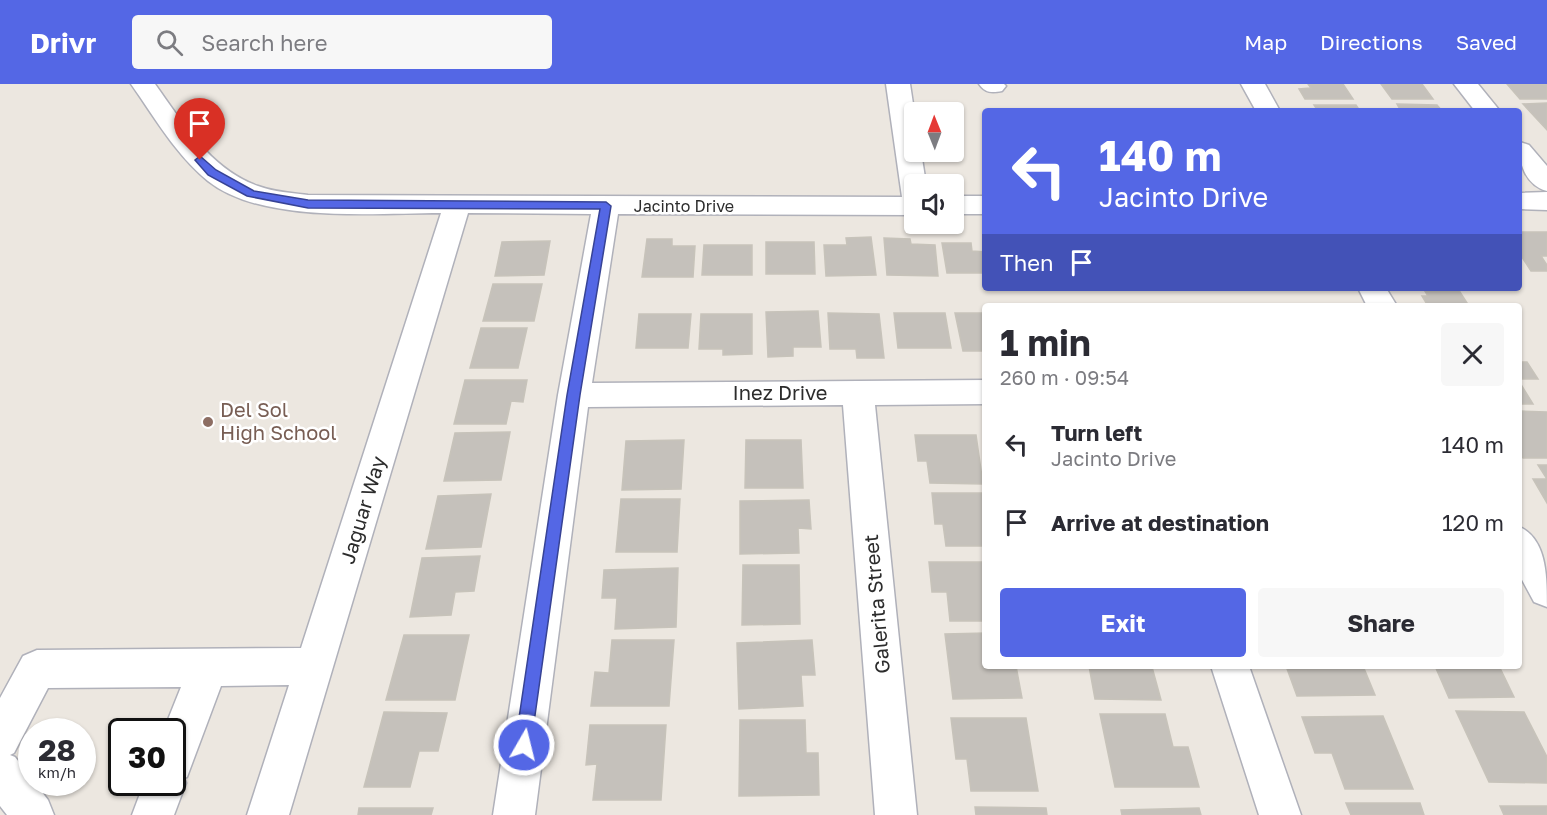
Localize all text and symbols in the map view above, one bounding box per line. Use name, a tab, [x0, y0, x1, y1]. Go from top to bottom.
search box	[132, 15, 552, 69]
text: Drivr	[30, 26, 96, 59]
icon: search	[153, 26, 186, 59]
text: Search here	[201, 29, 327, 56]
text: Map	[1244, 29, 1287, 55]
text: Directions	[1320, 29, 1423, 55]
text: Saved	[1456, 29, 1517, 55]
pin	[174, 98, 225, 160]
north arrow	[904, 102, 964, 162]
map controls	[904, 102, 964, 234]
icon: arrive	[183, 107, 216, 140]
text: 140 m	[1099, 130, 1221, 180]
icon: left	[1000, 132, 1078, 210]
button: sound	[904, 174, 964, 234]
text: Jacinto Drive	[1099, 181, 1268, 213]
street label: Jacinto Drive	[634, 196, 734, 216]
icon: arrive	[1065, 246, 1098, 279]
text: Then	[1000, 249, 1053, 276]
text: 1 min	[1000, 321, 1091, 364]
button: close	[1441, 323, 1504, 386]
text: 260 m · 09:54	[1000, 365, 1129, 389]
street label: Inez Drive	[733, 380, 827, 404]
place label: Del Sol High School	[220, 397, 337, 444]
marker: Del Sol High School	[201, 415, 215, 429]
text: Turn left	[1051, 419, 1142, 446]
icon: left	[1000, 428, 1033, 461]
text: 140 m	[1441, 431, 1504, 458]
text: Jacinto Drive	[1051, 446, 1176, 470]
street label: Jaguar Way	[334, 453, 390, 566]
icon: arrive	[1000, 506, 1033, 539]
text: Arrive at destination	[1051, 509, 1269, 536]
text: 120 m	[1442, 509, 1504, 536]
street label: Galerita Street	[858, 533, 894, 675]
button: Exit	[1000, 588, 1246, 657]
button: Share	[1258, 588, 1504, 657]
position arrow	[492, 713, 556, 777]
speed limit sign: 30	[108, 718, 186, 796]
text: 28	[38, 732, 76, 768]
text: km/h	[38, 763, 76, 781]

